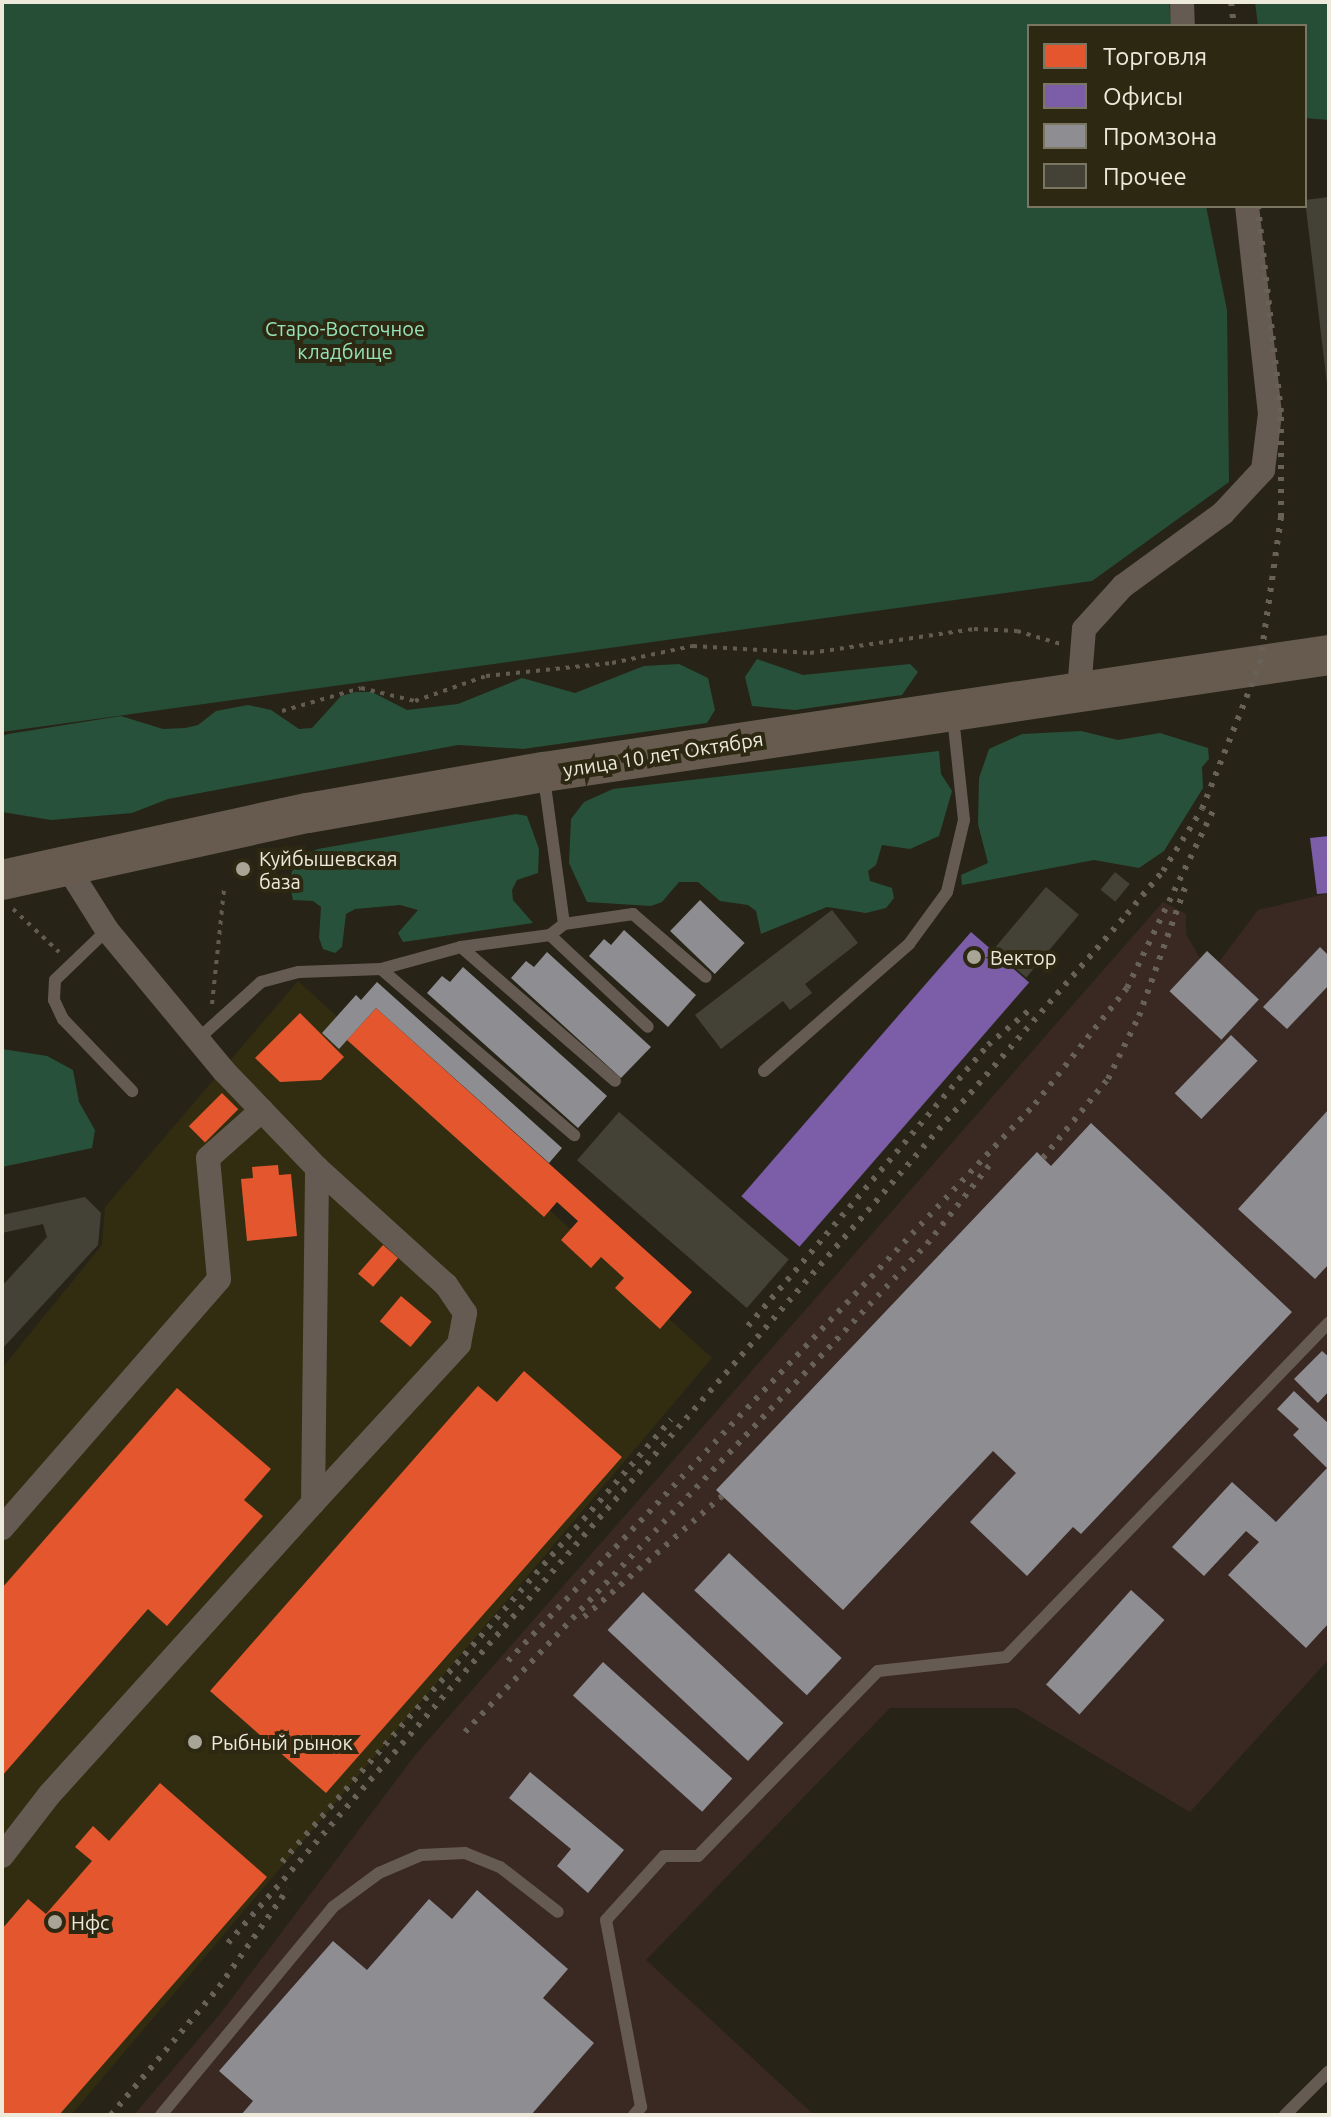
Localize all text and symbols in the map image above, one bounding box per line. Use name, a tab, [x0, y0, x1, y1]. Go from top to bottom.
legend	[1027, 24, 1307, 208]
text: Торговля	[1103, 43, 1207, 70]
text: Офисы	[1103, 83, 1183, 110]
text: Промзона	[1103, 123, 1217, 150]
text: Прочее	[1103, 163, 1187, 190]
park label: Старо-Восточное кладбище	[265, 317, 425, 364]
street label: улица 10 лет Октября	[561, 726, 765, 782]
place label: Куйбышевская база	[259, 846, 397, 893]
marker: Куйбышевская база	[234, 860, 252, 878]
place label: Вектор	[990, 945, 1056, 969]
marker: Вектор	[965, 948, 983, 966]
place label: Рыбный рынок	[211, 1730, 353, 1754]
marker: Рыбный рынок	[186, 1733, 204, 1751]
place label: Нфс	[71, 1910, 109, 1934]
marker: Нфс	[46, 1913, 64, 1931]

